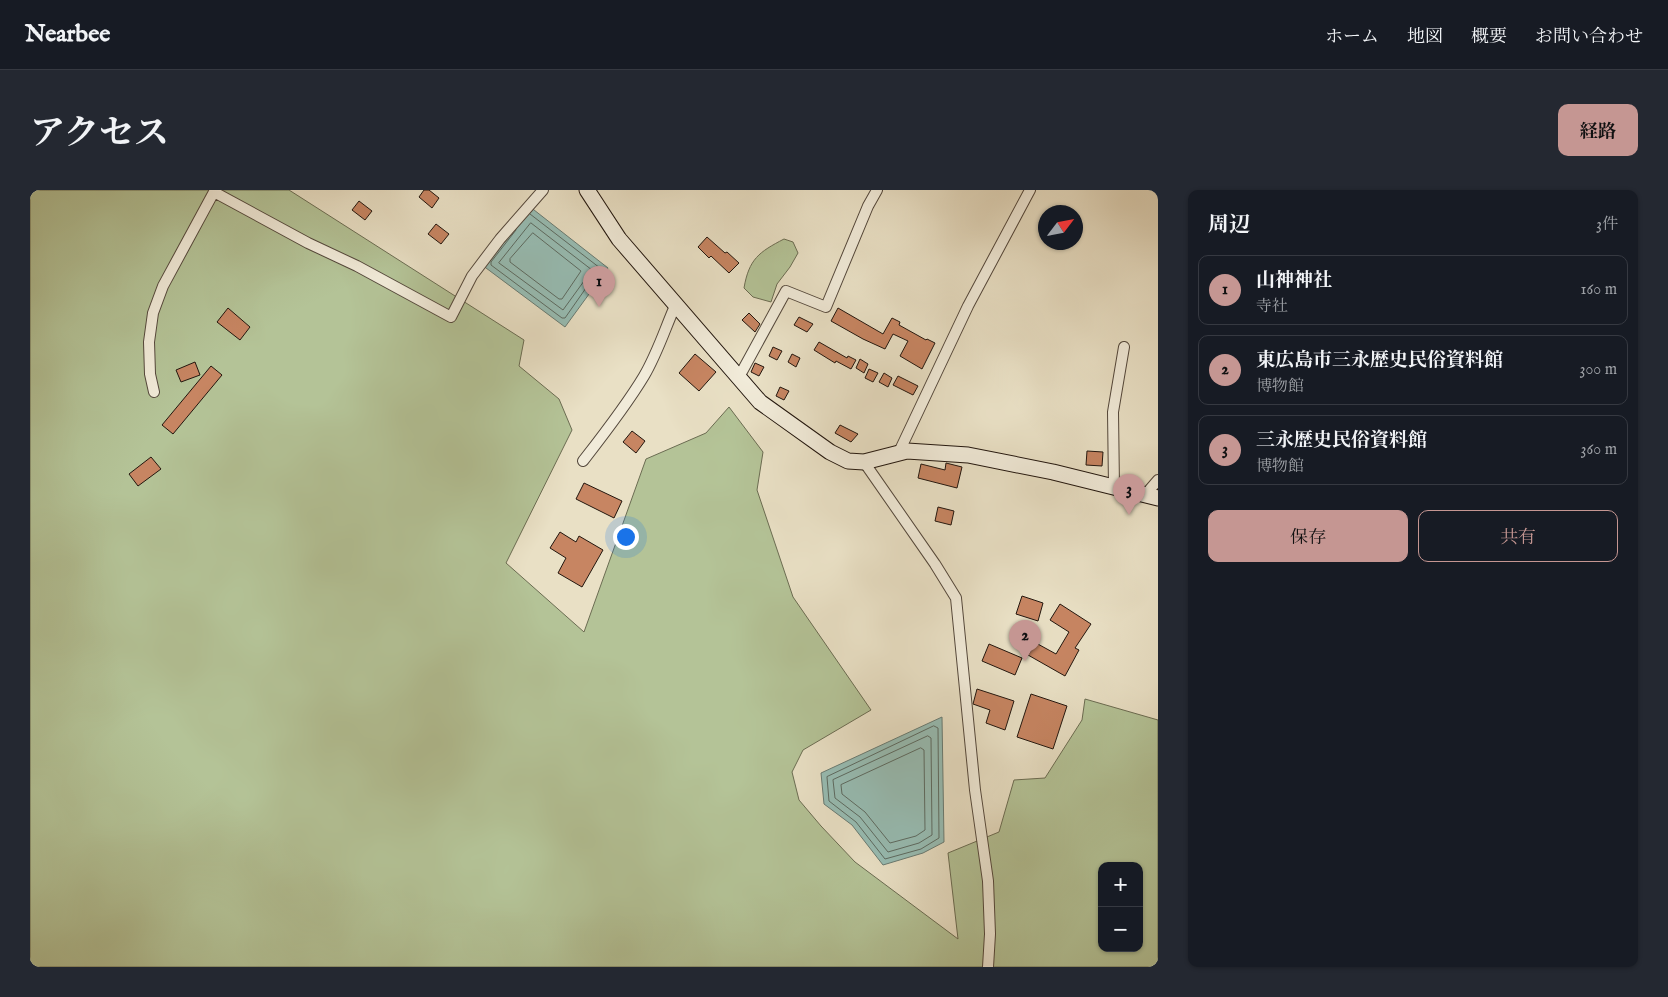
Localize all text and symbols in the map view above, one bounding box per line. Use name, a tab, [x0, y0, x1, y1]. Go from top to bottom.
text: Nearbee	[25, 19, 110, 50]
text: ホーム	[1325, 26, 1379, 49]
text: 地図	[1407, 26, 1443, 49]
text: 概要	[1471, 26, 1507, 49]
text: お問い合わせ	[1535, 26, 1643, 49]
button: 経路	[1558, 104, 1638, 156]
text: アクセス	[30, 112, 169, 157]
north arrow	[1038, 205, 1083, 250]
text: 周辺	[1208, 212, 1250, 239]
text: 3件	[1596, 215, 1618, 235]
pin: 1	[583, 266, 615, 307]
text: 山神神社	[1256, 269, 1332, 293]
text: 1	[1222, 280, 1228, 300]
text: 160 m	[1581, 280, 1617, 300]
text: 寺社	[1256, 297, 1288, 317]
text: 東広島市三永歴史民俗資料館	[1256, 349, 1503, 373]
text: 2	[1221, 360, 1229, 380]
text: 300 m	[1579, 360, 1617, 380]
text: 博物館	[1256, 377, 1304, 397]
text: 三永歴史民俗資料館	[1256, 429, 1427, 453]
text: 3	[1222, 440, 1228, 460]
text: 360 m	[1581, 440, 1617, 460]
text: 博物館	[1256, 457, 1304, 477]
pin: 3	[1113, 474, 1145, 515]
button: 保存	[1208, 510, 1408, 562]
button: 共有	[1418, 510, 1618, 562]
your location	[613, 524, 639, 550]
pin: 2	[1009, 620, 1041, 661]
map controls	[1098, 862, 1143, 952]
button: +	[1098, 862, 1143, 907]
button: −	[1098, 907, 1143, 952]

